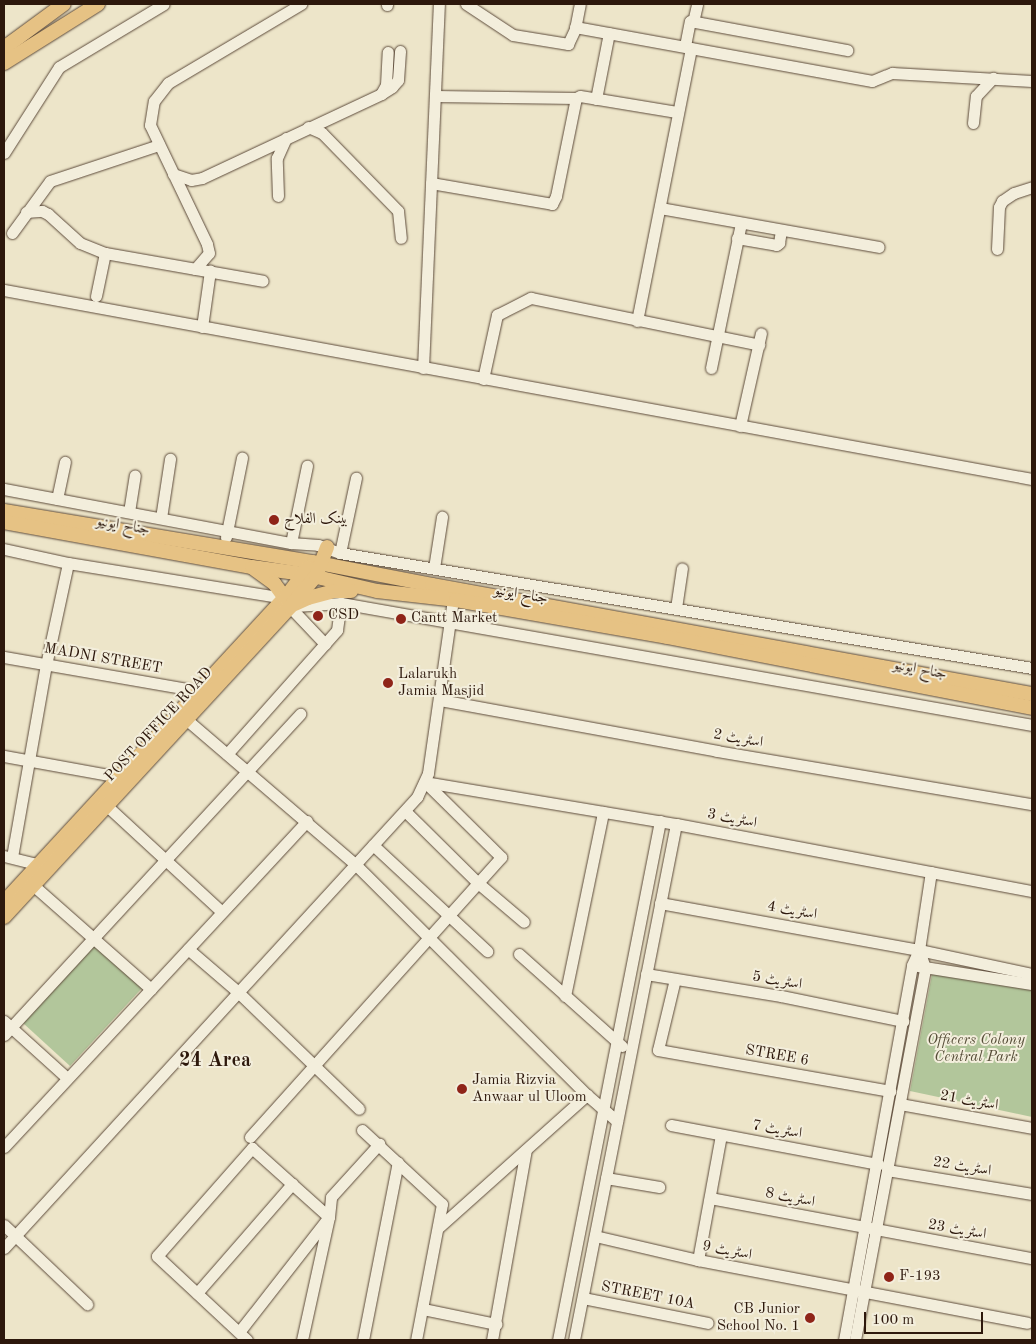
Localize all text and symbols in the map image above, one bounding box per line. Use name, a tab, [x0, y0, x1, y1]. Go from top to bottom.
place label: بینک الفلاح	[284, 511, 348, 529]
street label: جناح ایونیو	[95, 512, 151, 540]
marker: بینک الفلاح	[268, 514, 280, 526]
street label: جناح ایونیو	[493, 581, 549, 609]
place label: CSD	[328, 607, 359, 625]
marker: CSD	[312, 610, 324, 622]
place label: Cantt Market	[411, 610, 497, 628]
marker: Cantt Market	[395, 613, 407, 625]
street label: MADNI STREET	[43, 640, 163, 678]
street label: جناح ایونیو	[892, 656, 948, 684]
street label: POST OFFICE ROAD	[101, 664, 217, 786]
place label: Lalarukh Jamia Masjid	[398, 665, 484, 700]
marker: Lalarukh Jamia Masjid	[382, 677, 394, 689]
street label: اسٹریٹ 2	[712, 726, 764, 752]
street label: اسٹریٹ 3	[706, 805, 758, 833]
street label: اسٹریٹ 4	[766, 898, 818, 924]
street label: اسٹریٹ 5	[751, 968, 803, 994]
park label: Officers Colony Central Park	[927, 1031, 1025, 1066]
street label: STREE 6	[744, 1042, 810, 1070]
district label: 24 Area	[179, 1049, 251, 1073]
place label: Jamia Rizvia Anwaar ul Uloom	[472, 1071, 587, 1106]
marker: Jamia Rizvia Anwaar ul Uloom	[456, 1083, 468, 1095]
street label: اسٹریٹ 21	[938, 1087, 1000, 1115]
street label: اسٹریٹ 7	[751, 1117, 803, 1143]
street label: اسٹریٹ 22	[932, 1154, 992, 1180]
street label: اسٹریٹ 8	[764, 1184, 816, 1212]
street label: اسٹریٹ 23	[926, 1216, 988, 1244]
street label: اسٹریٹ 9	[701, 1237, 753, 1265]
place label: F-193	[899, 1268, 941, 1286]
marker: F-193	[883, 1271, 895, 1283]
street label: STREET 10A	[600, 1278, 696, 1314]
place label: CB Junior School No. 1	[717, 1300, 800, 1335]
scale bar	[866, 1302, 985, 1334]
marker: CB Junior School No. 1	[804, 1312, 816, 1324]
text: 100 m	[872, 1313, 914, 1328]

